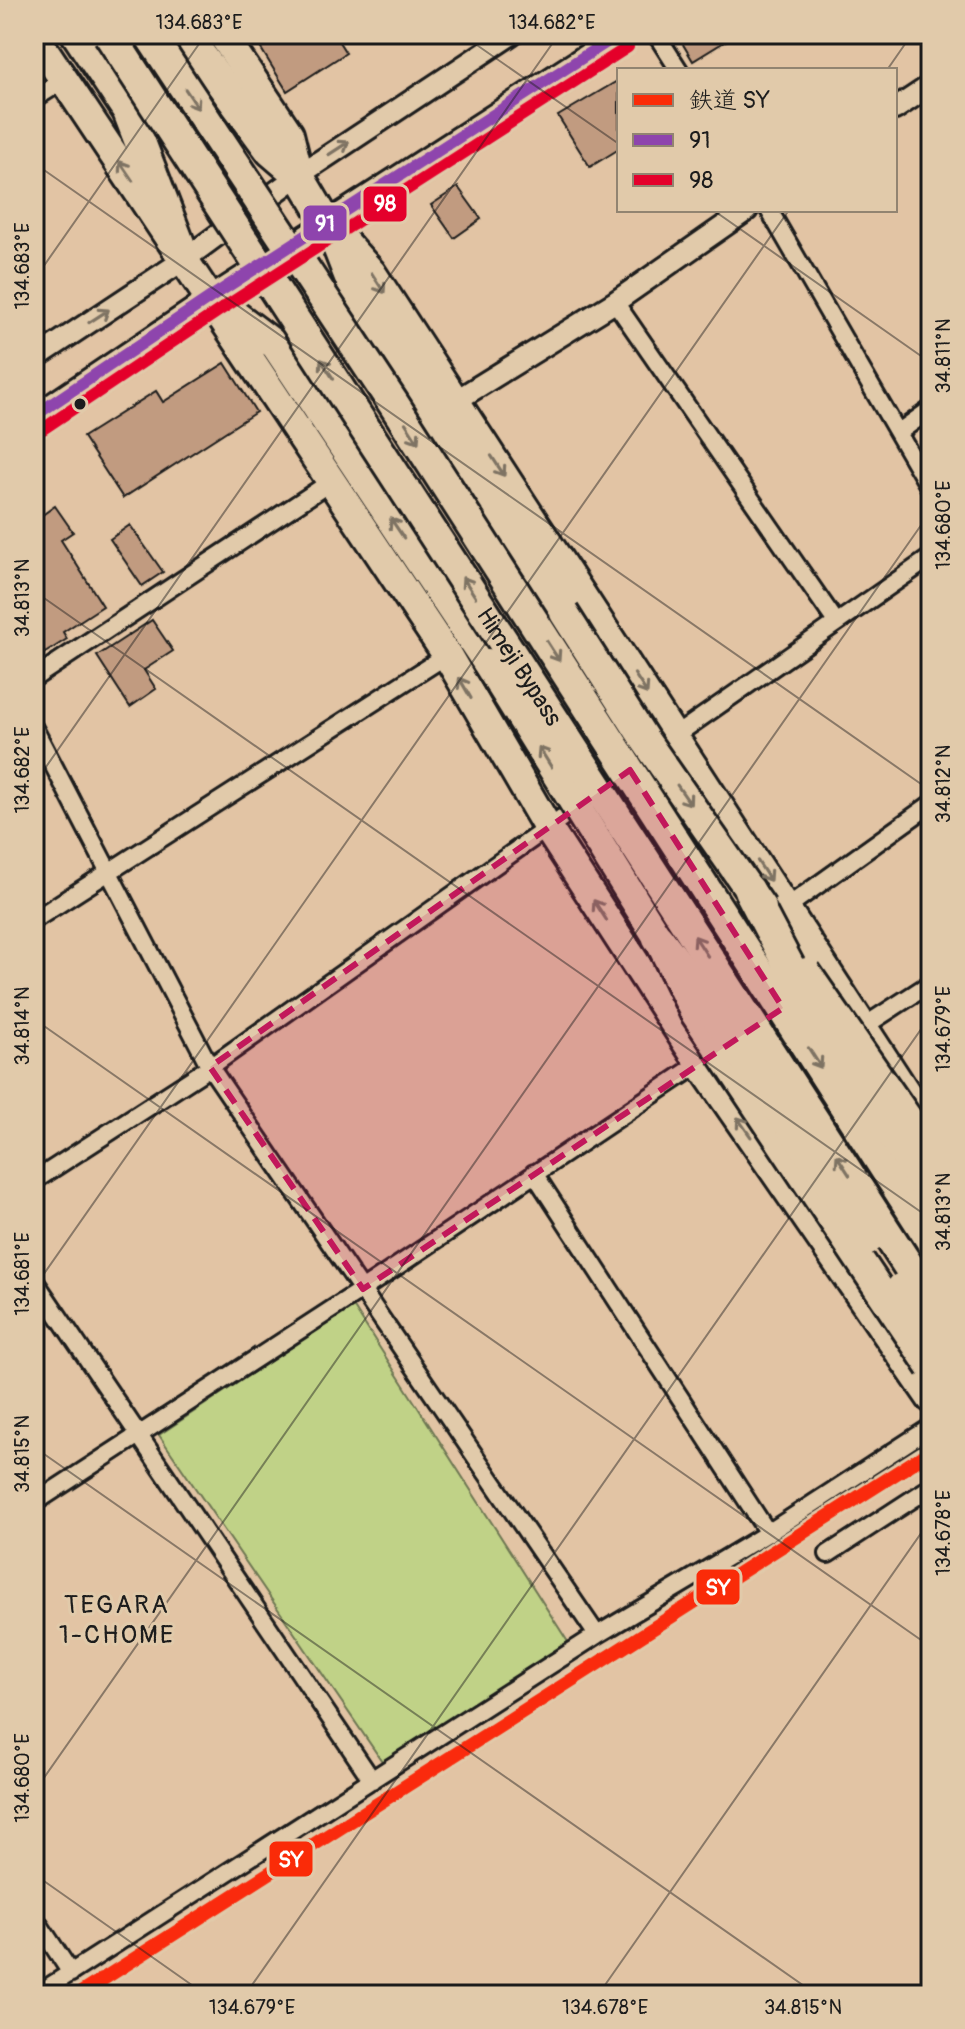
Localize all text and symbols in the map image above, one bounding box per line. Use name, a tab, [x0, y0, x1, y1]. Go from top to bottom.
text: 134.683°E	[156, 10, 243, 35]
text: 134.682°E	[508, 10, 596, 35]
legend	[617, 68, 897, 212]
text: 鉄道 SY	[689, 86, 770, 115]
one-way arrow	[184, 87, 200, 110]
text: 91	[689, 126, 711, 155]
one-way arrow	[328, 140, 350, 156]
one-way arrow	[118, 161, 134, 183]
text: 98	[689, 166, 713, 195]
line badge: 98	[362, 185, 408, 223]
text: 98	[374, 190, 396, 218]
line badge: 91	[302, 204, 348, 242]
text: 91	[315, 210, 335, 238]
text: 134.683°E	[10, 223, 35, 310]
one-way arrow	[370, 272, 386, 294]
one-way arrow	[88, 307, 110, 324]
text: 34.811°N	[931, 318, 956, 394]
one-way arrow	[319, 358, 335, 381]
unlabelled marker	[72, 396, 88, 412]
one-way arrow	[405, 421, 421, 444]
one-way arrow	[490, 455, 507, 477]
text: 134.680°E	[931, 480, 956, 570]
one-way arrow	[389, 517, 405, 540]
text: 34.813°N	[10, 559, 35, 637]
one-way arrow	[460, 577, 477, 599]
street label: Himeji Bypass	[471, 602, 568, 731]
one-way arrow	[546, 639, 562, 662]
one-way arrow	[633, 672, 649, 694]
one-way arrow	[457, 677, 473, 700]
text: 134.682°E	[10, 726, 35, 814]
text: 34.812°N	[931, 745, 956, 823]
one-way arrow	[537, 746, 553, 769]
one-way arrow	[676, 784, 692, 806]
one-way arrow	[755, 860, 772, 882]
one-way arrow	[592, 899, 608, 922]
one-way arrow	[693, 936, 710, 958]
text: 134.679°E	[931, 986, 956, 1072]
text: 34.814°N	[10, 987, 35, 1065]
one-way arrow	[807, 1047, 824, 1069]
one-way arrow	[736, 1116, 752, 1138]
one-way arrow	[835, 1154, 851, 1176]
text: 34.813°N	[931, 1173, 956, 1251]
text: 134.681°E	[10, 1232, 35, 1316]
text: 34.815°N	[10, 1415, 35, 1493]
text: 134.678°E	[931, 1490, 956, 1576]
line badge: SY	[695, 1568, 741, 1606]
text: SY	[705, 1574, 731, 1602]
district label: TEGARA 1-CHOME	[59, 1589, 175, 1651]
text: 134.680°E	[10, 1733, 35, 1823]
line badge: SY	[268, 1840, 314, 1878]
text: SY	[278, 1846, 304, 1874]
text: 134.679°E	[209, 1995, 295, 2020]
text: 134.678°E	[562, 1995, 648, 2020]
text: 34.815°N	[764, 1995, 842, 2020]

